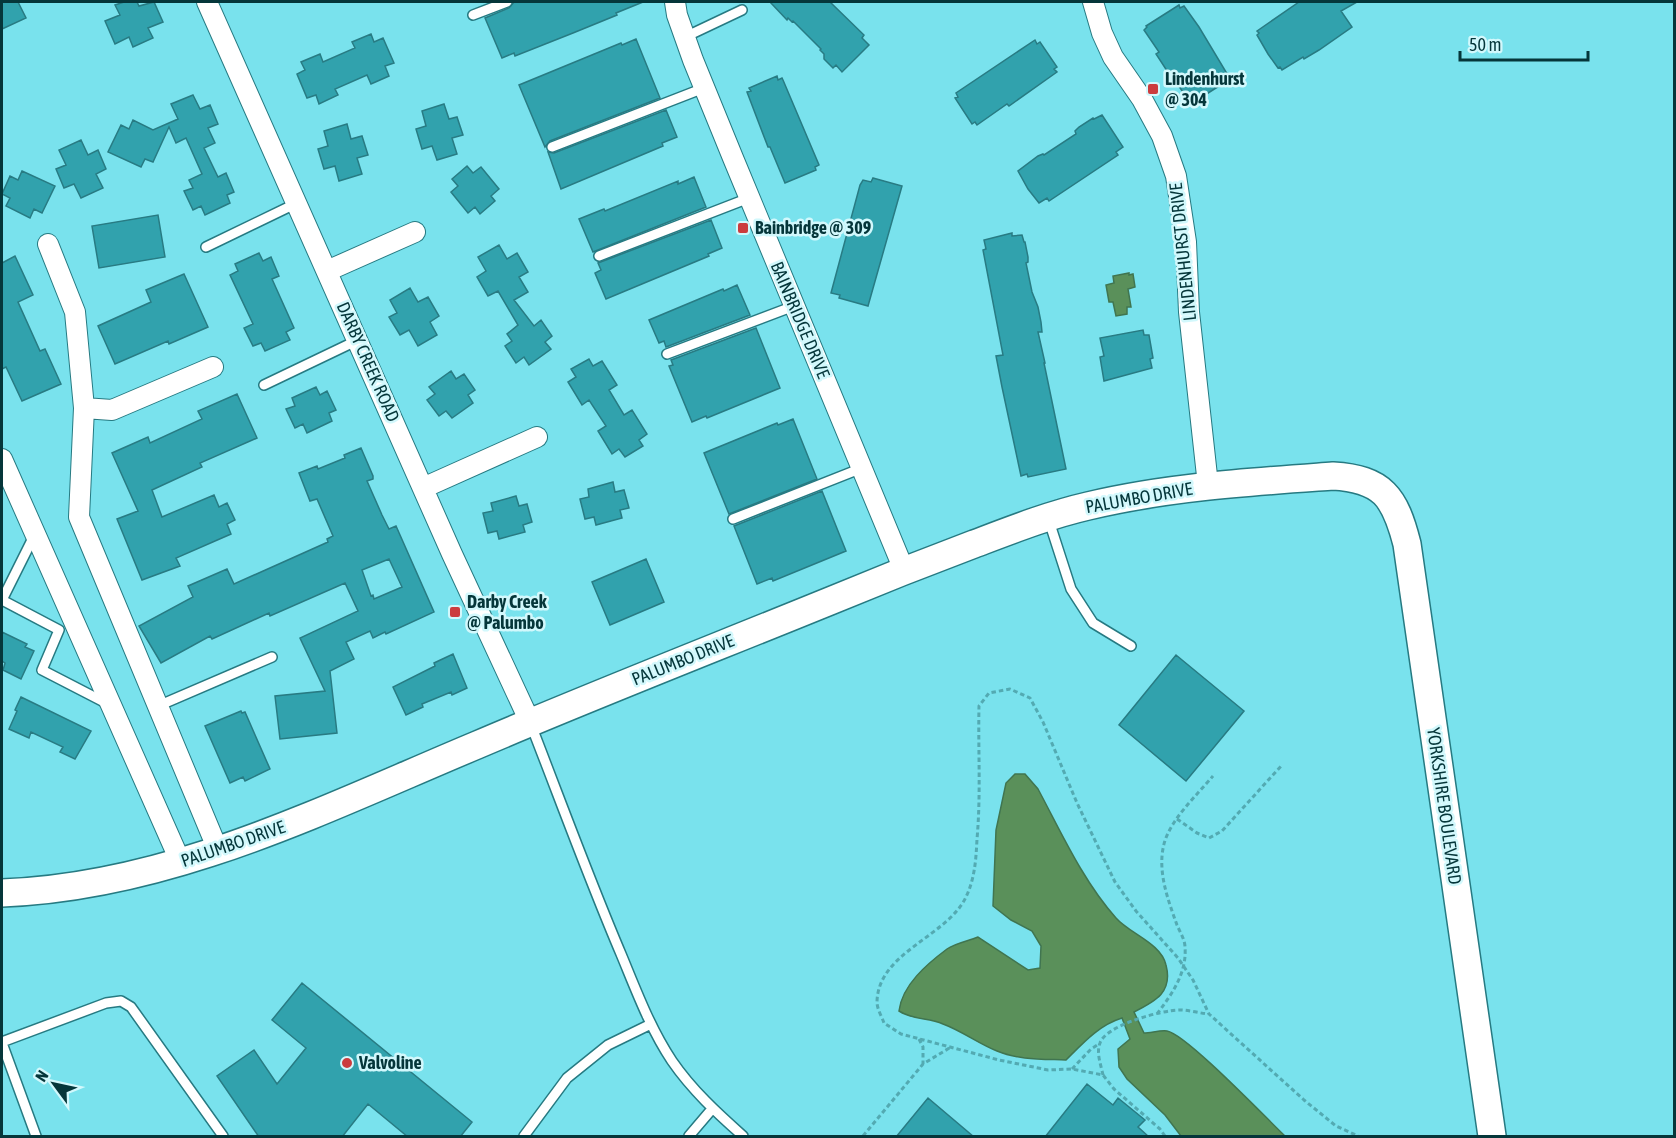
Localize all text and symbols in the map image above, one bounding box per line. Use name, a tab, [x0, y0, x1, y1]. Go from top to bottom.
scale bar	[1460, 24, 1588, 62]
text: 50 m	[1469, 34, 1501, 55]
place label: Lindenhurst @ 304	[1165, 68, 1245, 110]
marker: Lindenhurst @ 304	[1146, 82, 1160, 96]
street label: LINDENHURST DRIVE	[1165, 182, 1200, 322]
place label: Bainbridge @ 309	[755, 217, 871, 238]
marker: Bainbridge @ 309	[736, 221, 750, 235]
street label: BAINBRIDGE DRIVE	[766, 258, 835, 382]
street label: DARBY CREEK ROAD	[333, 299, 404, 425]
street label: PALUMBO DRIVE	[1084, 478, 1194, 517]
place label: Darby Creek @ Palumbo	[467, 591, 548, 633]
marker: Darby Creek @ Palumbo	[448, 605, 462, 619]
street label: PALUMBO DRIVE	[629, 629, 737, 690]
street label: YORKSHIRE BOULEVARD	[1423, 726, 1466, 886]
street label: PALUMBO DRIVE	[178, 816, 288, 871]
place label: Valvoline	[358, 1052, 422, 1073]
north arrow	[24, 1054, 84, 1114]
marker: Valvoline	[340, 1056, 354, 1070]
text: N	[31, 1067, 52, 1085]

